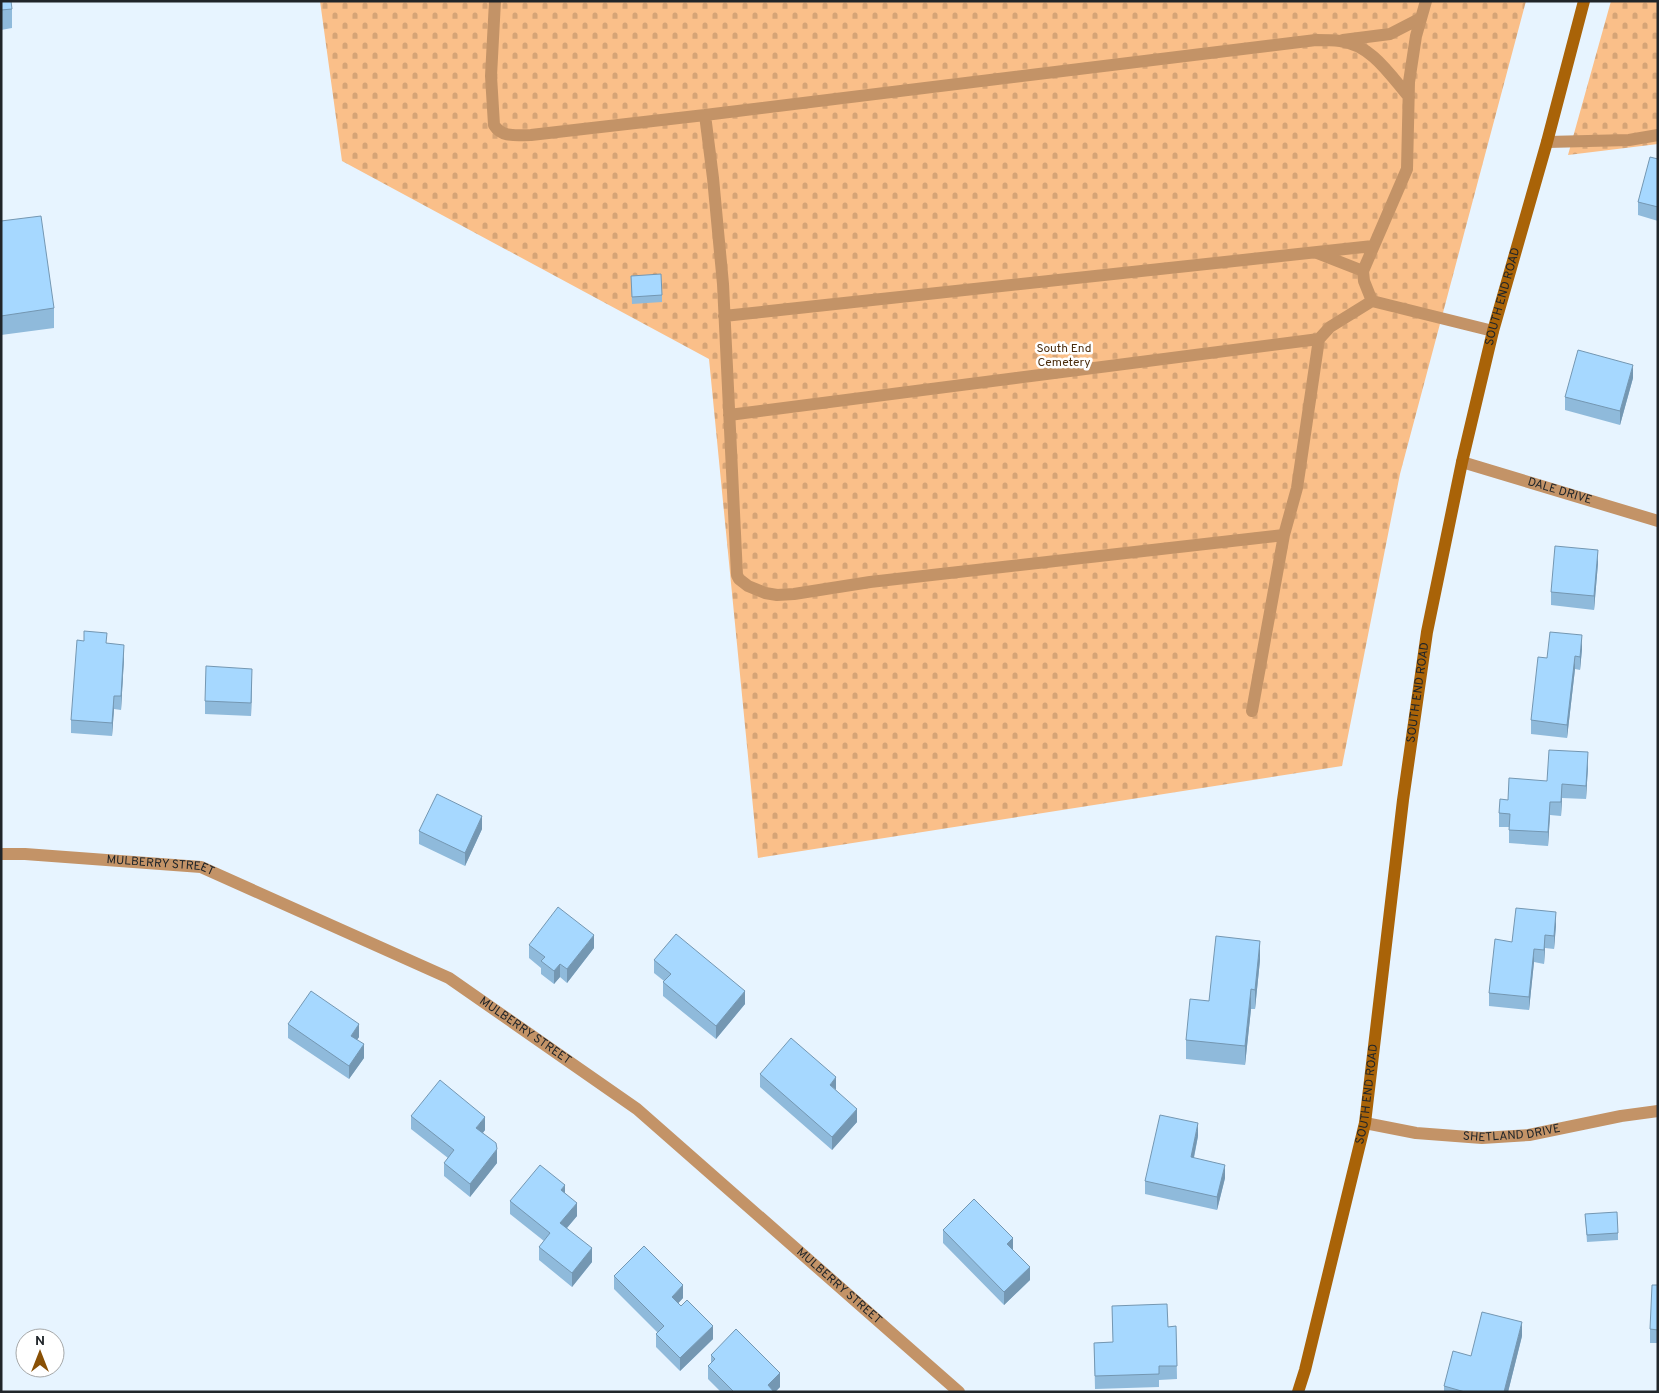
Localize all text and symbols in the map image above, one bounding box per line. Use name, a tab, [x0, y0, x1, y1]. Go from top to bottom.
street label: SOUTH END ROAD	[1482, 246, 1524, 348]
park label: South End Cemetery	[1036, 341, 1092, 371]
street label: DALE DRIVE	[1525, 474, 1594, 509]
street label: SOUTH END ROAD	[1403, 641, 1433, 744]
street label: MULBERRY STREET	[106, 852, 217, 880]
street label: MULBERRY STREET	[476, 993, 574, 1069]
street label: SOUTH END ROAD	[1352, 1043, 1382, 1146]
street label: SHETLAND DRIVE	[1462, 1121, 1562, 1146]
street label: MULBERRY STREET	[793, 1244, 885, 1328]
north arrow	[15, 1328, 65, 1378]
text: N	[35, 1333, 45, 1350]

